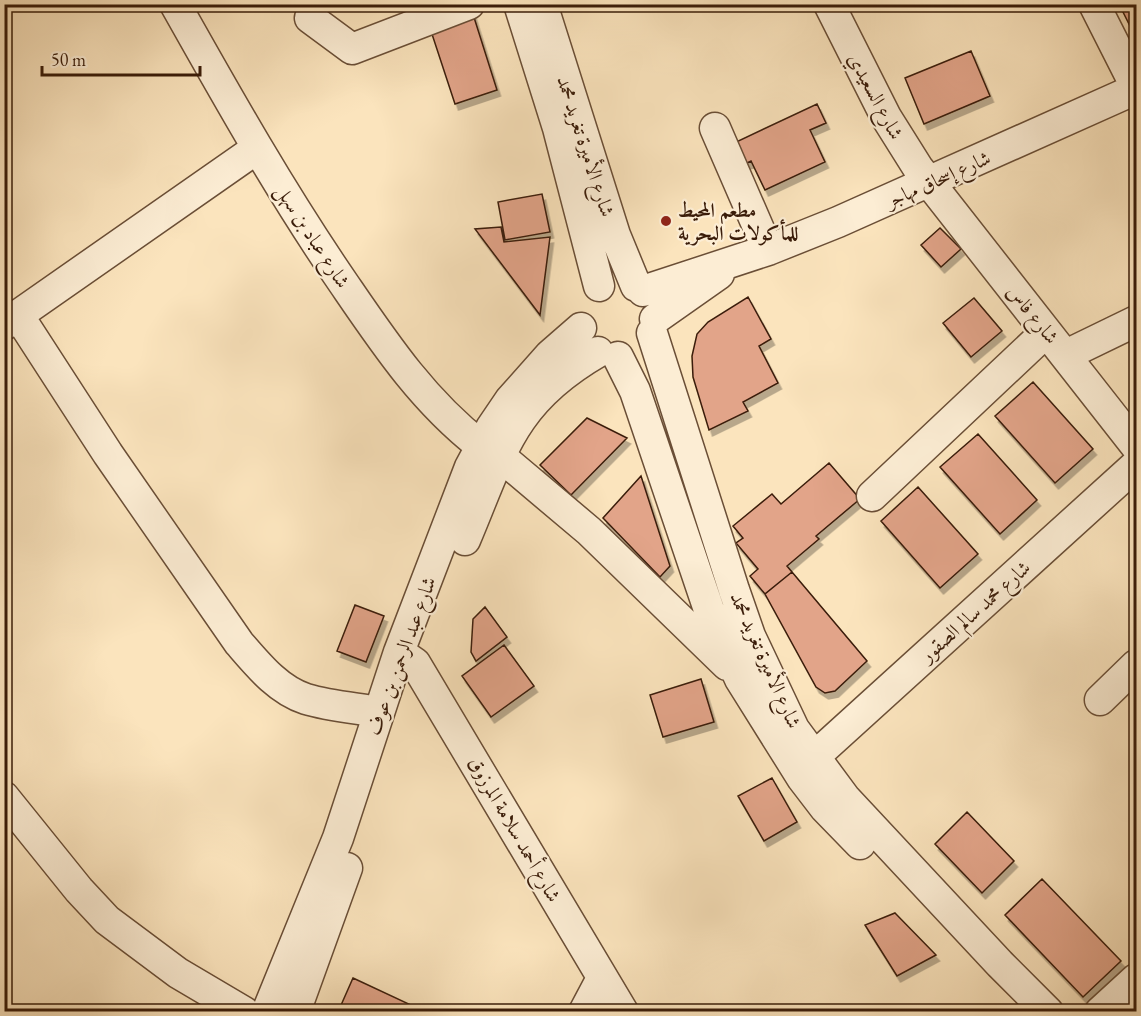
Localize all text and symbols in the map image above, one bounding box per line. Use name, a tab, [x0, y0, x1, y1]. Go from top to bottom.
scale bar	[42, 39, 200, 77]
text: 50 m	[51, 48, 86, 71]
street label: شارع السعيدي	[838, 48, 910, 146]
street label: شارع الأميرة تغريد محمد	[546, 72, 623, 221]
street label: شارع إسحاق مهاجر	[880, 144, 997, 219]
street label: شارع عباد بن سهل	[266, 179, 356, 296]
place label: مطعم المحيط للمأكولات البحرية	[678, 197, 798, 246]
marker: مطعم المحيط للمأكولات البحرية	[659, 214, 673, 228]
street label: شارع فاس	[997, 279, 1065, 352]
street label: شارع محمد سالم الصقور	[913, 554, 1039, 673]
street label: شارع عبد الرحمن بن عوف	[360, 573, 446, 741]
street label: شارع الأميرة تغريد محمد	[720, 587, 810, 734]
street label: شارع أحمد سلامة المرزوق	[458, 751, 568, 909]

